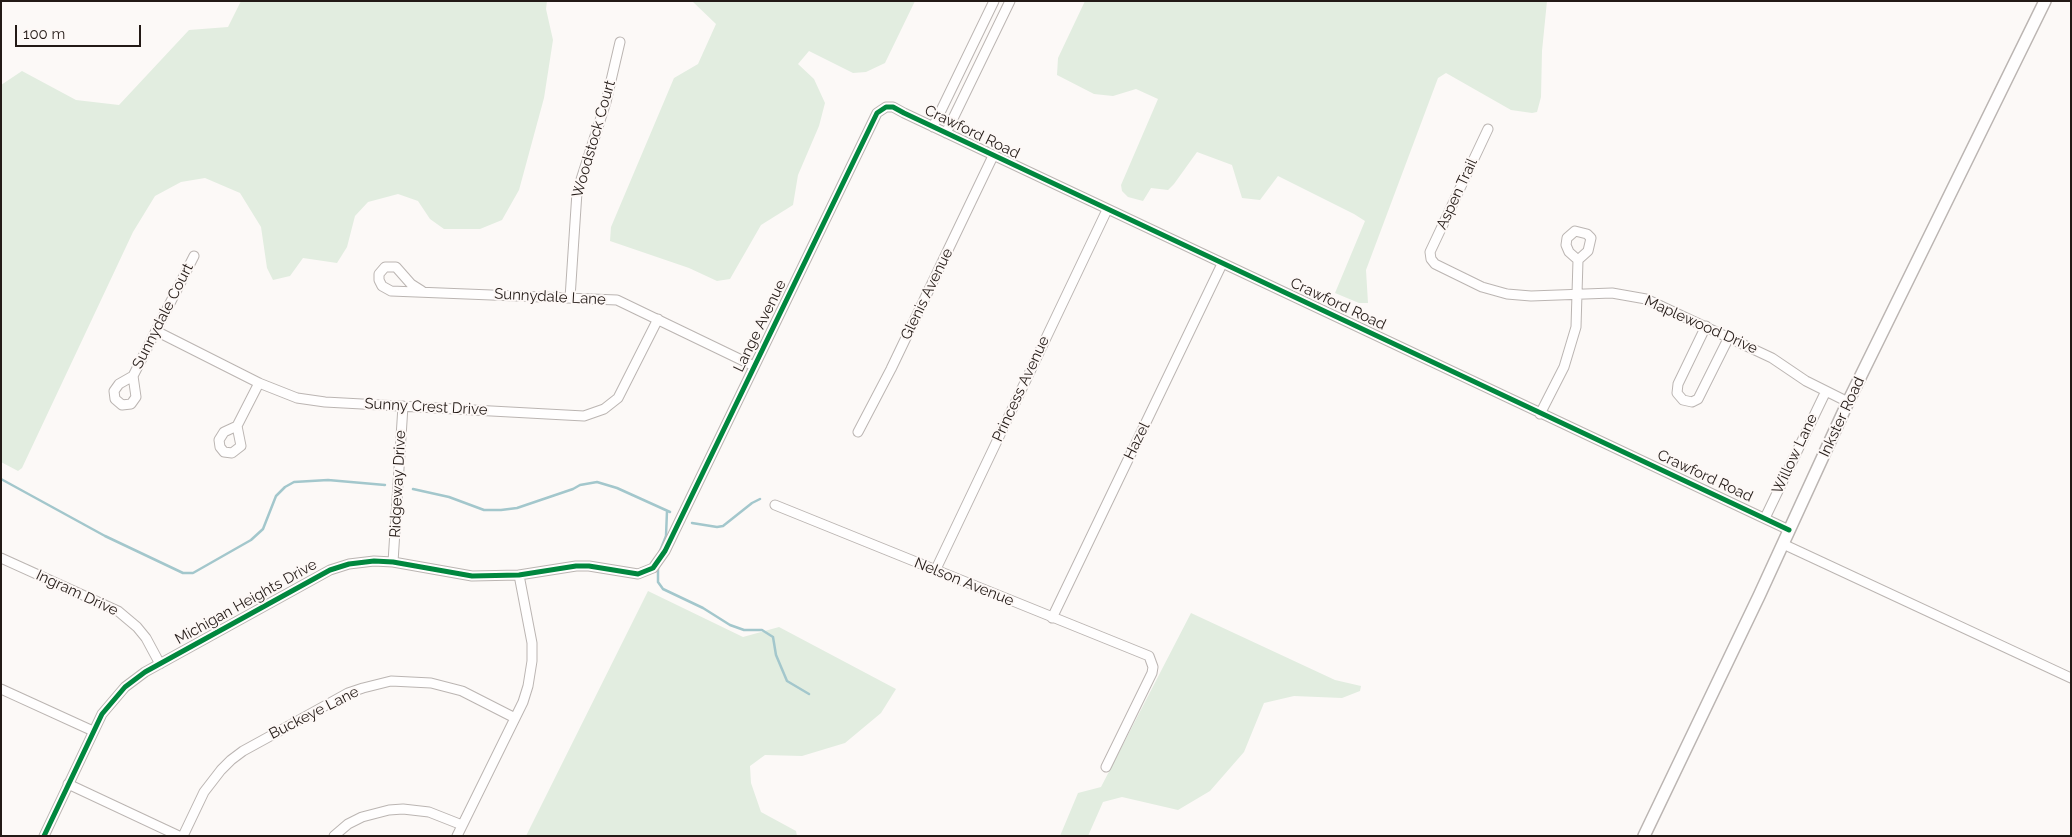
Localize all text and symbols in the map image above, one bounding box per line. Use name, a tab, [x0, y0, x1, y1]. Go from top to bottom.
scale bar	[18, 15, 144, 47]
text: 100 m	[23, 25, 65, 43]
street label: Woodstock Court	[569, 78, 619, 200]
street label: Crawford Road	[922, 101, 1022, 163]
street label: Aspen Trail	[1433, 156, 1481, 232]
street label: Glenis Avenue	[897, 245, 957, 343]
street label: Sunnydale Court	[129, 260, 197, 372]
street label: Crawford Road	[1287, 274, 1389, 334]
street label: Lange Avenue	[730, 277, 790, 375]
street label: Sunnydale Lane	[494, 285, 606, 309]
street label: Maplewood Drive	[1642, 292, 1760, 358]
street label: Princess Avenue	[989, 333, 1053, 445]
street label: Inkster Road	[1816, 374, 1868, 460]
street label: Sunny Crest Drive	[364, 395, 488, 419]
street label: Willow Lane	[1769, 411, 1821, 497]
street label: Hazel	[1120, 419, 1154, 463]
street label: Ridgeway Drive	[386, 430, 410, 538]
street label: Crawford Road	[1654, 446, 1756, 506]
street label: Nelson Avenue	[912, 554, 1016, 610]
street label: Michigan Heights Drive	[172, 555, 320, 649]
street label: Ingram Drive	[33, 566, 121, 620]
street label: Buckeye Lane	[266, 683, 362, 743]

